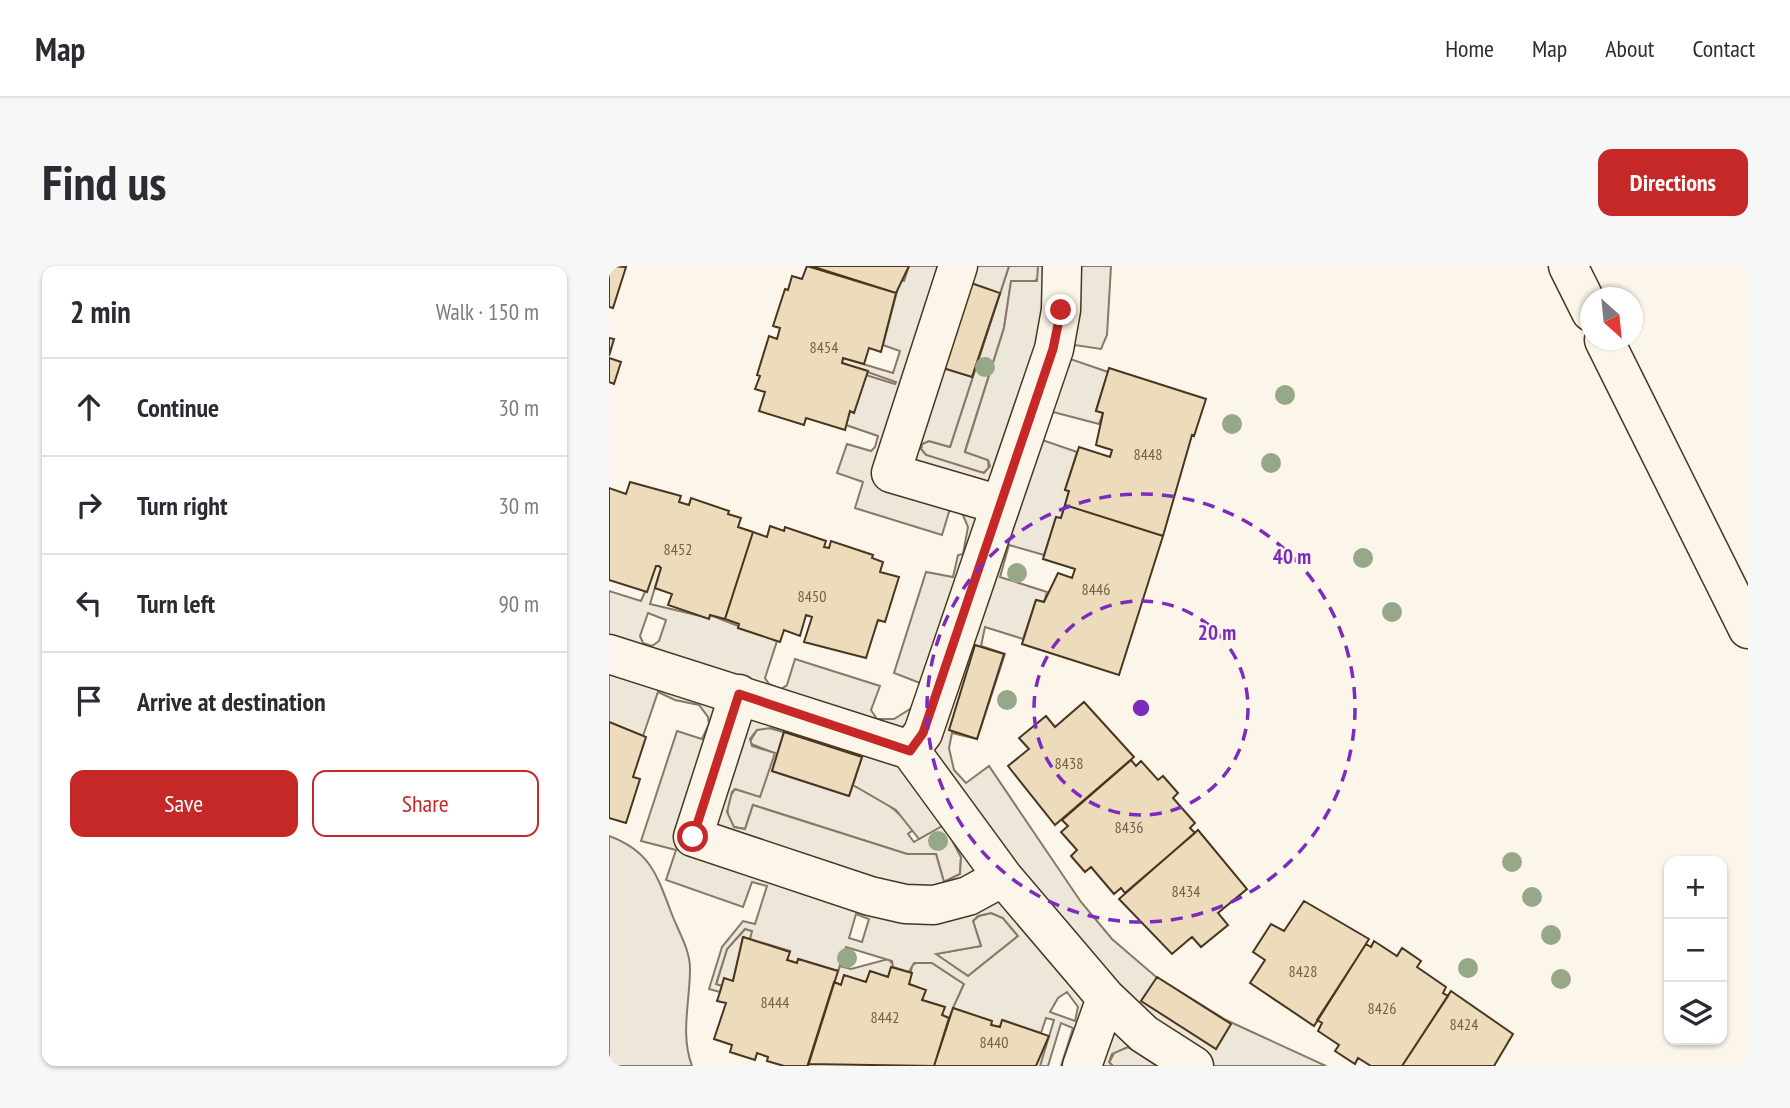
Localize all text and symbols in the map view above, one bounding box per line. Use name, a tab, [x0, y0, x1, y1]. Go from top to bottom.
text: Map	[35, 27, 85, 70]
text: Home	[1445, 33, 1494, 64]
text: Map	[1532, 33, 1567, 64]
text: About	[1605, 33, 1654, 64]
text: Contact	[1692, 33, 1755, 64]
button: Directions	[1598, 149, 1748, 216]
text: Find us	[42, 150, 166, 214]
north arrow	[1580, 287, 1643, 350]
text: 2 min	[70, 292, 131, 331]
route end	[1045, 294, 1076, 325]
text: Walk · 150 m	[436, 297, 539, 326]
house number: 8454	[810, 337, 838, 357]
icon: ahead	[70, 388, 108, 426]
text: Continue	[137, 391, 219, 424]
text: 30 m	[498, 393, 539, 422]
house number: 8448	[1134, 444, 1162, 464]
icon: right	[70, 486, 108, 524]
text: Turn right	[137, 489, 228, 522]
text: 30 m	[498, 491, 539, 520]
house number: 8452	[664, 539, 692, 559]
text: 40 m	[1273, 543, 1311, 570]
house number: 8446	[1082, 579, 1110, 599]
icon: left	[70, 584, 108, 622]
house number: 8450	[798, 586, 826, 606]
text: Turn left	[137, 587, 215, 620]
text: 90 m	[498, 589, 539, 618]
text: 20 m	[1198, 619, 1236, 646]
icon: arrive	[70, 682, 108, 720]
text: Arrive at destination	[137, 685, 326, 718]
centre of rings	[1129, 696, 1153, 720]
house number: 8438	[1055, 753, 1083, 773]
button: Save	[70, 770, 298, 837]
button: Share	[312, 770, 539, 837]
house number: 8436	[1115, 817, 1143, 837]
route start	[677, 821, 708, 852]
map controls	[1664, 856, 1727, 1045]
button: +	[1664, 856, 1727, 919]
house number: 8434	[1172, 881, 1200, 901]
button: −	[1664, 919, 1727, 982]
house number: 8428	[1289, 961, 1317, 981]
button: layers	[1664, 982, 1727, 1045]
house number: 8444	[761, 992, 789, 1012]
house number: 8426	[1368, 998, 1396, 1018]
house number: 8442	[871, 1007, 899, 1027]
house number: 8424	[1450, 1014, 1478, 1034]
house number: 8440	[980, 1032, 1008, 1052]

